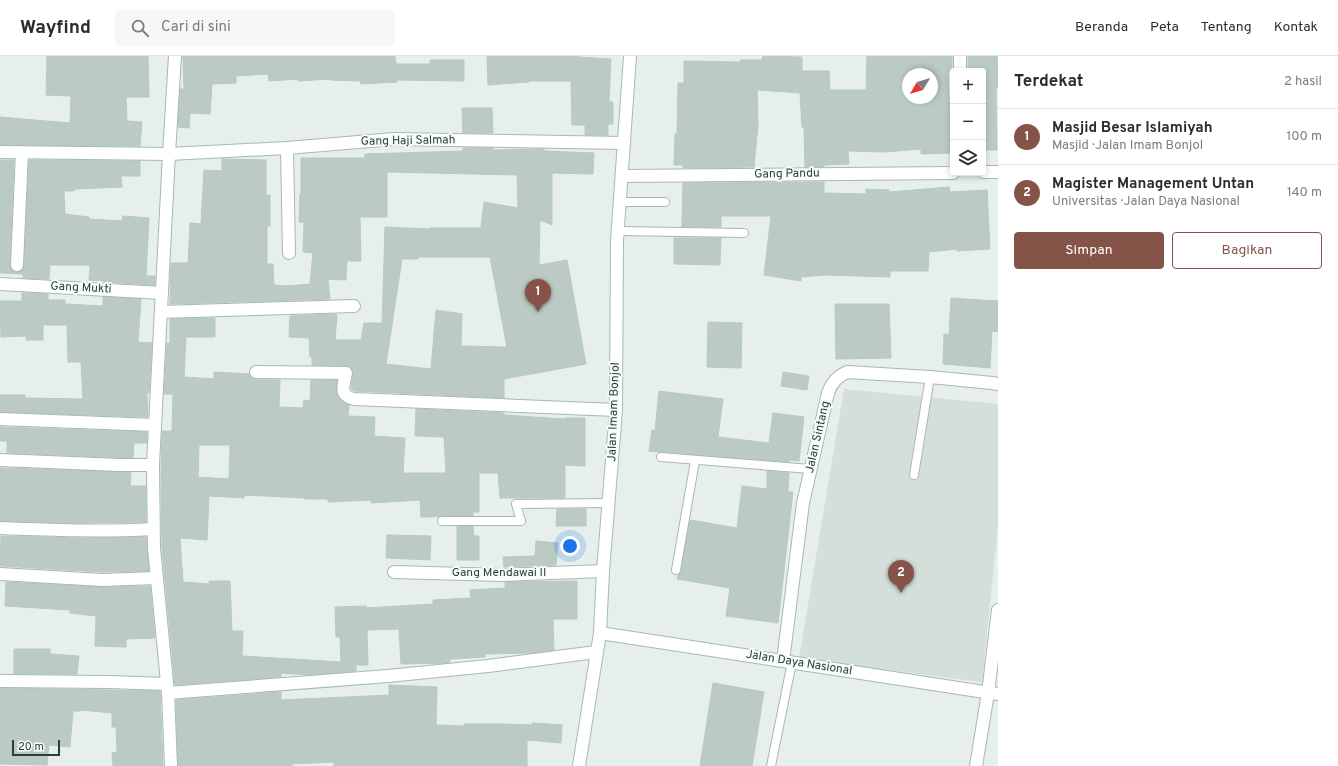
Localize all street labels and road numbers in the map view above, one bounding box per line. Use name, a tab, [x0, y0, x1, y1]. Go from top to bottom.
street label: Gang Haji Salmah	[360, 132, 456, 150]
street label: Gang Pandu	[754, 165, 820, 183]
street label: Gang Mukti	[50, 278, 112, 298]
street label: Jalan Imam Bonjol	[604, 362, 624, 462]
street label: Jalan Sintang	[802, 399, 834, 475]
street label: Gang Mendawai II	[452, 565, 546, 581]
street label: Jalan Daya Nasional	[745, 647, 853, 679]

